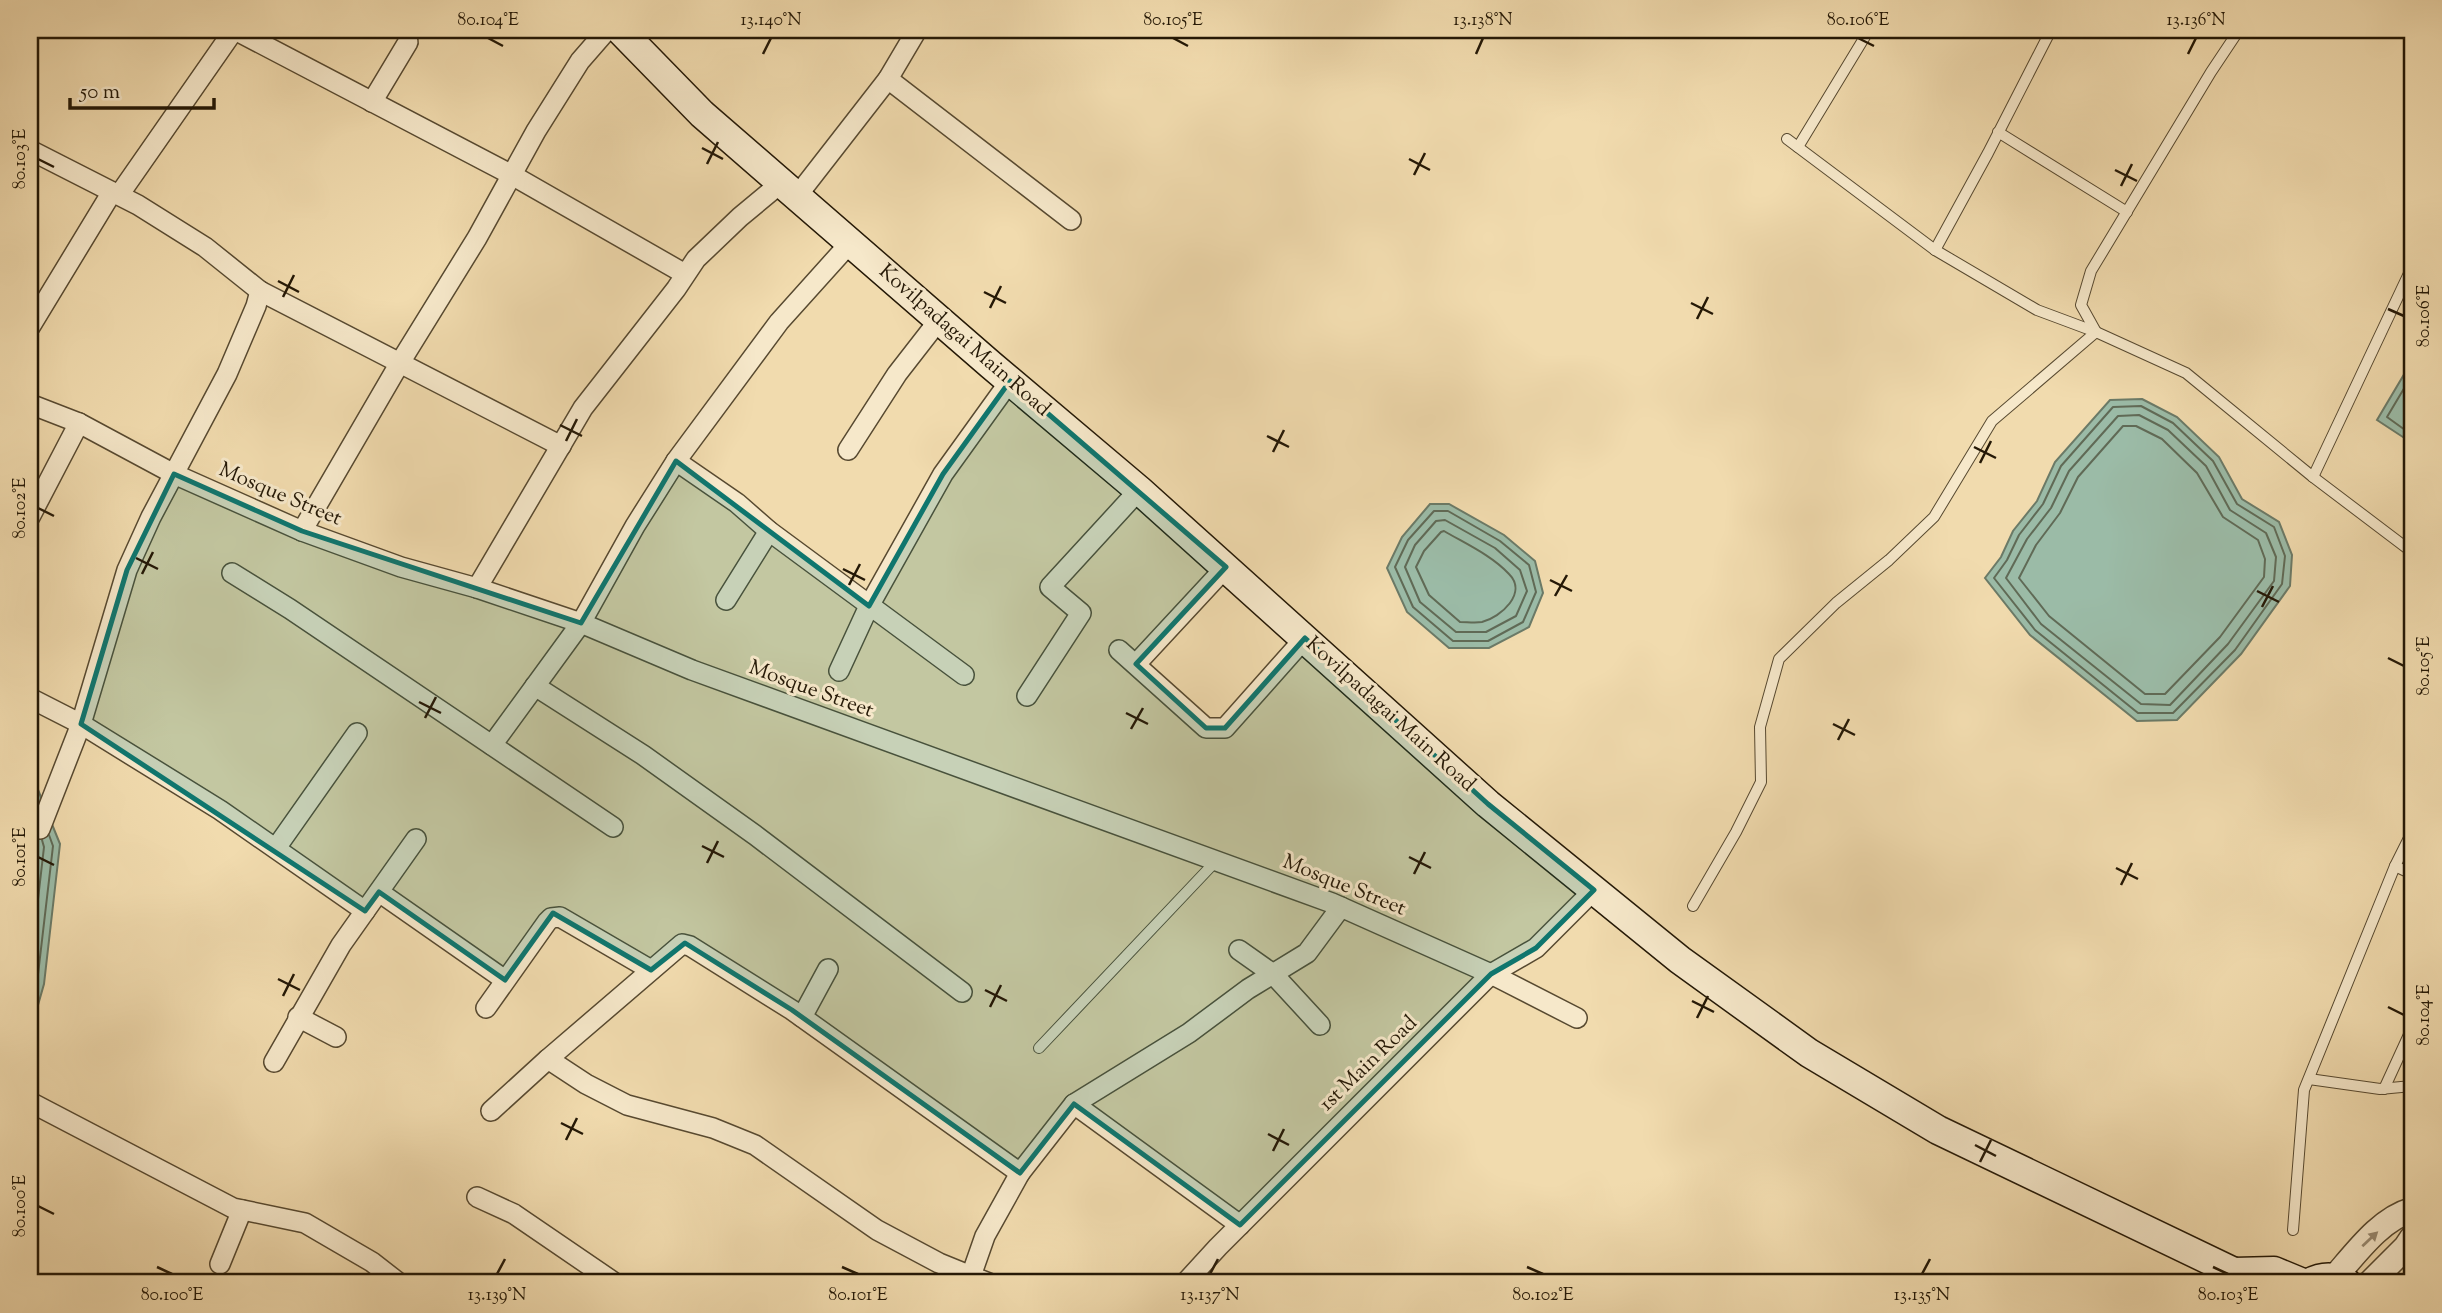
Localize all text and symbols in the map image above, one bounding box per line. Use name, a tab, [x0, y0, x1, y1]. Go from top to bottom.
text: 80.104°E	[457, 8, 519, 34]
text: 13.140°N	[740, 8, 802, 34]
text: 80.105°E	[1143, 8, 1203, 34]
text: 13.138°N	[1453, 8, 1513, 34]
text: 80.106°E	[1827, 8, 1889, 34]
text: 13.136°N	[2166, 8, 2226, 34]
scale bar	[70, 66, 214, 110]
text: 50 m	[79, 78, 120, 108]
text: 80.103°E	[8, 129, 34, 189]
street label: Kovilpadagai Main Road	[871, 258, 1057, 424]
text: 80.106°E	[2412, 285, 2438, 347]
street label: Mosque Street	[214, 456, 346, 534]
text: 80.102°E	[8, 477, 34, 539]
street label: Kovilpadagai Main Road	[1298, 630, 1482, 800]
text: 80.105°E	[2412, 636, 2438, 696]
street label: Mosque Street	[744, 654, 878, 726]
text: 80.101°E	[8, 827, 34, 887]
street label: Mosque Street	[1278, 848, 1410, 924]
text: 80.104°E	[2412, 984, 2438, 1046]
street label: 1st Main Road	[1313, 1009, 1425, 1119]
text: 80.100°E	[8, 1175, 34, 1237]
one-way arrow	[2361, 1231, 2379, 1247]
text: 80.100°E	[141, 1283, 203, 1309]
text: 13.139°N	[468, 1283, 526, 1309]
text: 80.101°E	[828, 1283, 888, 1309]
text: 13.137°N	[1180, 1283, 1240, 1309]
text: 80.102°E	[1512, 1283, 1574, 1309]
text: 13.135°N	[1894, 1283, 1950, 1309]
text: 80.103°E	[2198, 1283, 2258, 1309]

